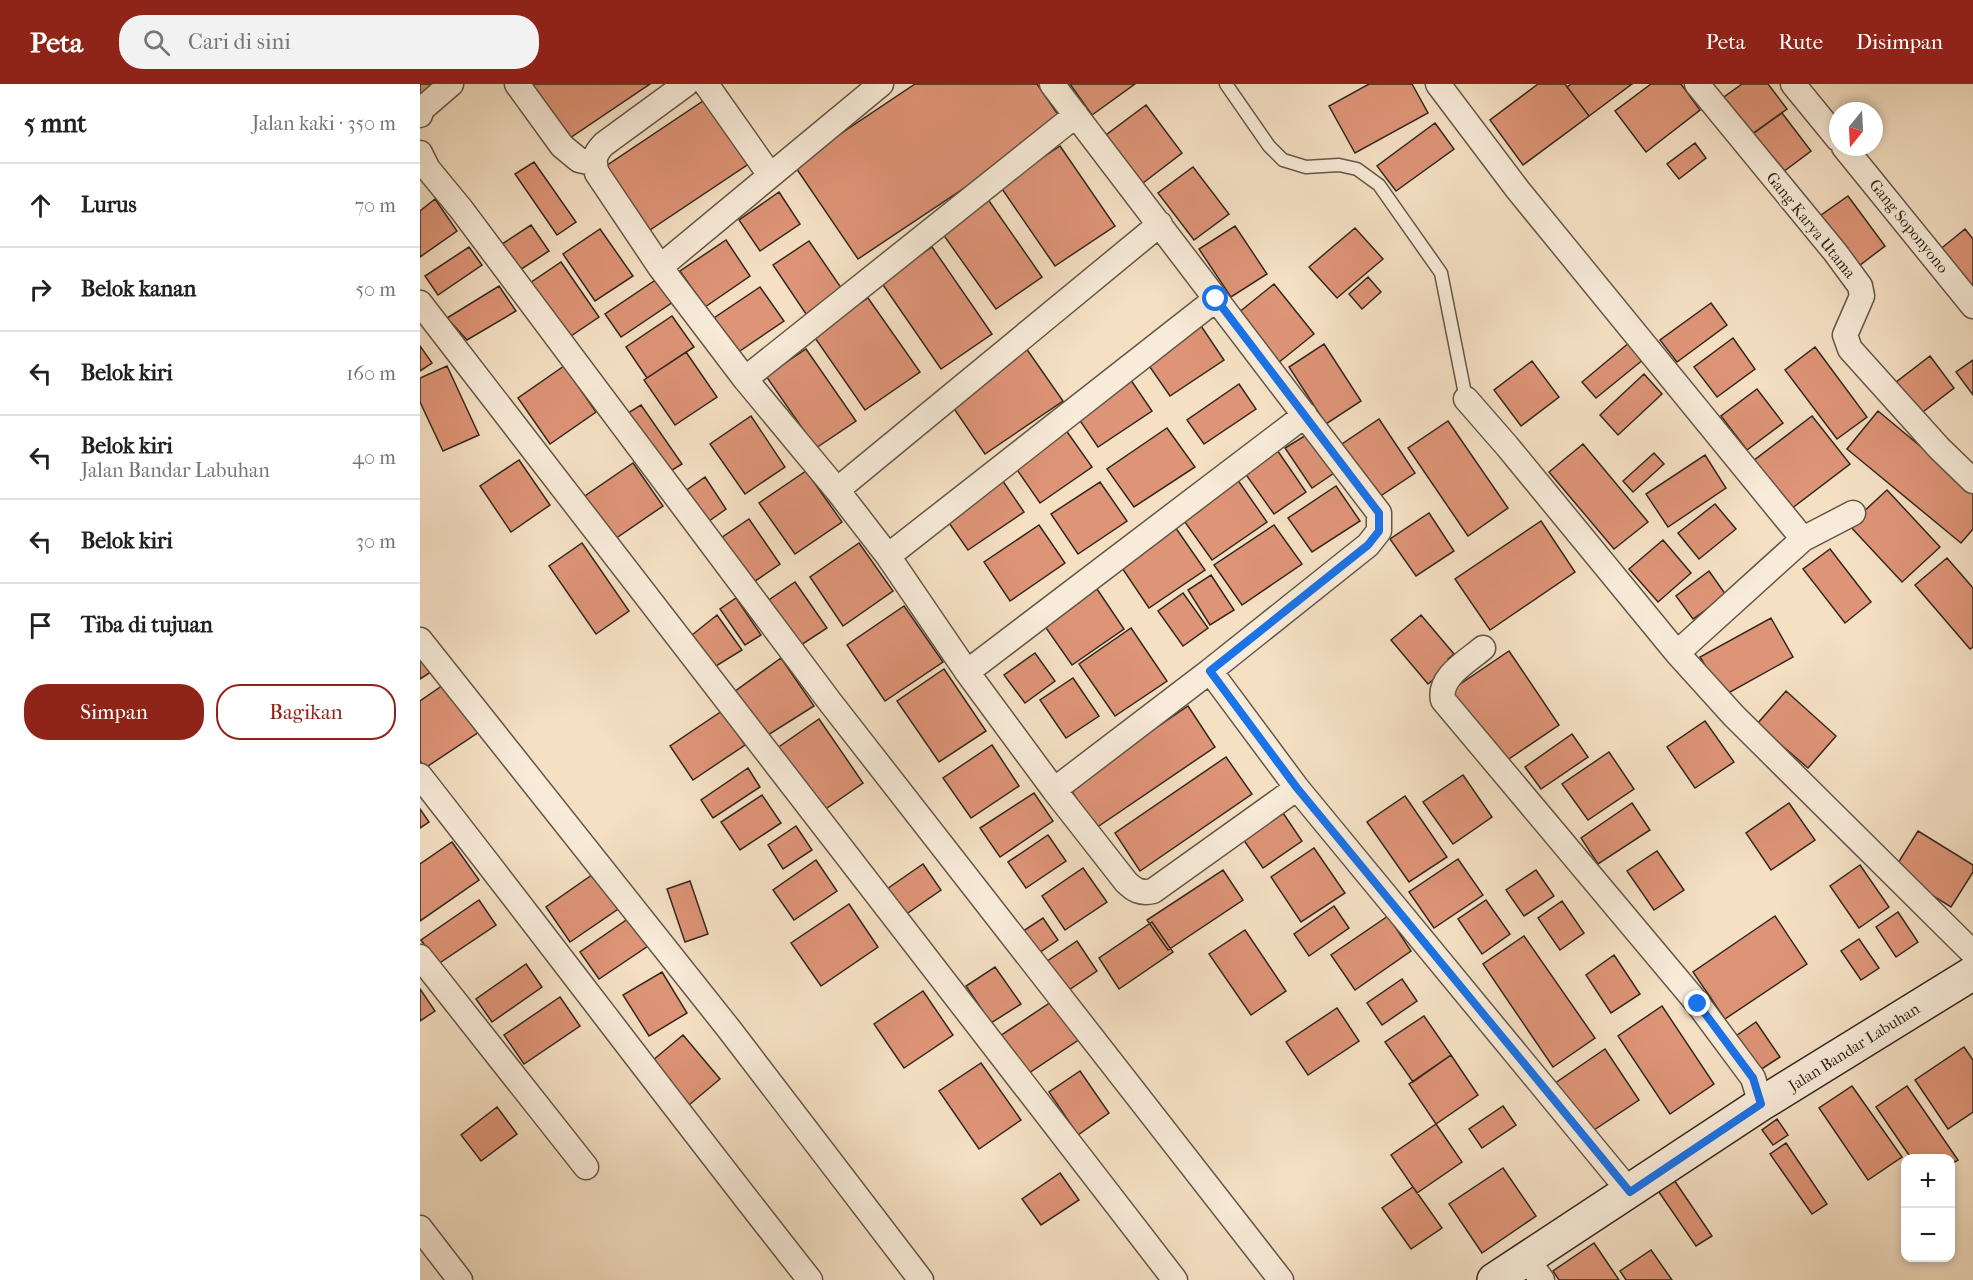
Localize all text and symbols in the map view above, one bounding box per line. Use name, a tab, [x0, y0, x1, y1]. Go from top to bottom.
search box	[119, 15, 539, 69]
text: Peta	[30, 26, 83, 59]
icon: search	[140, 26, 173, 59]
text: Cari di sini	[188, 29, 291, 55]
text: Peta	[1706, 30, 1745, 54]
text: Rute	[1778, 30, 1823, 54]
text: Disimpan	[1856, 30, 1943, 54]
north arrow	[1829, 102, 1883, 156]
text: 5 mnt	[24, 108, 87, 139]
text: Jalan kaki · 350 m	[252, 112, 396, 135]
street label: Gang Karya Utama	[1762, 168, 1860, 283]
street label: Gang Soponyono	[1865, 175, 1953, 277]
icon: ahead	[24, 189, 57, 222]
text: Lurus	[81, 192, 137, 218]
text: 70 m	[354, 194, 396, 217]
icon: right	[24, 273, 57, 306]
text: Belok kanan	[81, 276, 196, 302]
text: 50 m	[355, 278, 396, 301]
route start	[1202, 285, 1228, 311]
icon: left	[24, 357, 57, 390]
text: Belok kiri	[81, 360, 173, 386]
text: 160 m	[346, 362, 396, 385]
text: Belok kiri	[81, 433, 173, 459]
icon: left	[24, 441, 57, 474]
text: 40 m	[352, 446, 396, 469]
text: Jalan Bandar Labuhan	[81, 459, 270, 482]
icon: left	[24, 525, 57, 558]
text: Belok kiri	[81, 528, 173, 554]
text: 30 m	[356, 530, 396, 553]
icon: arrive	[24, 609, 57, 642]
text: Tiba di tujuan	[81, 612, 213, 638]
button: Simpan	[24, 684, 204, 740]
button: Bagikan	[216, 684, 396, 740]
route end	[1684, 990, 1710, 1016]
street label: Jalan Bandar Labuhan	[1783, 999, 1924, 1096]
map controls	[1901, 1154, 1955, 1262]
button: +	[1901, 1154, 1955, 1208]
button: −	[1901, 1208, 1955, 1262]

